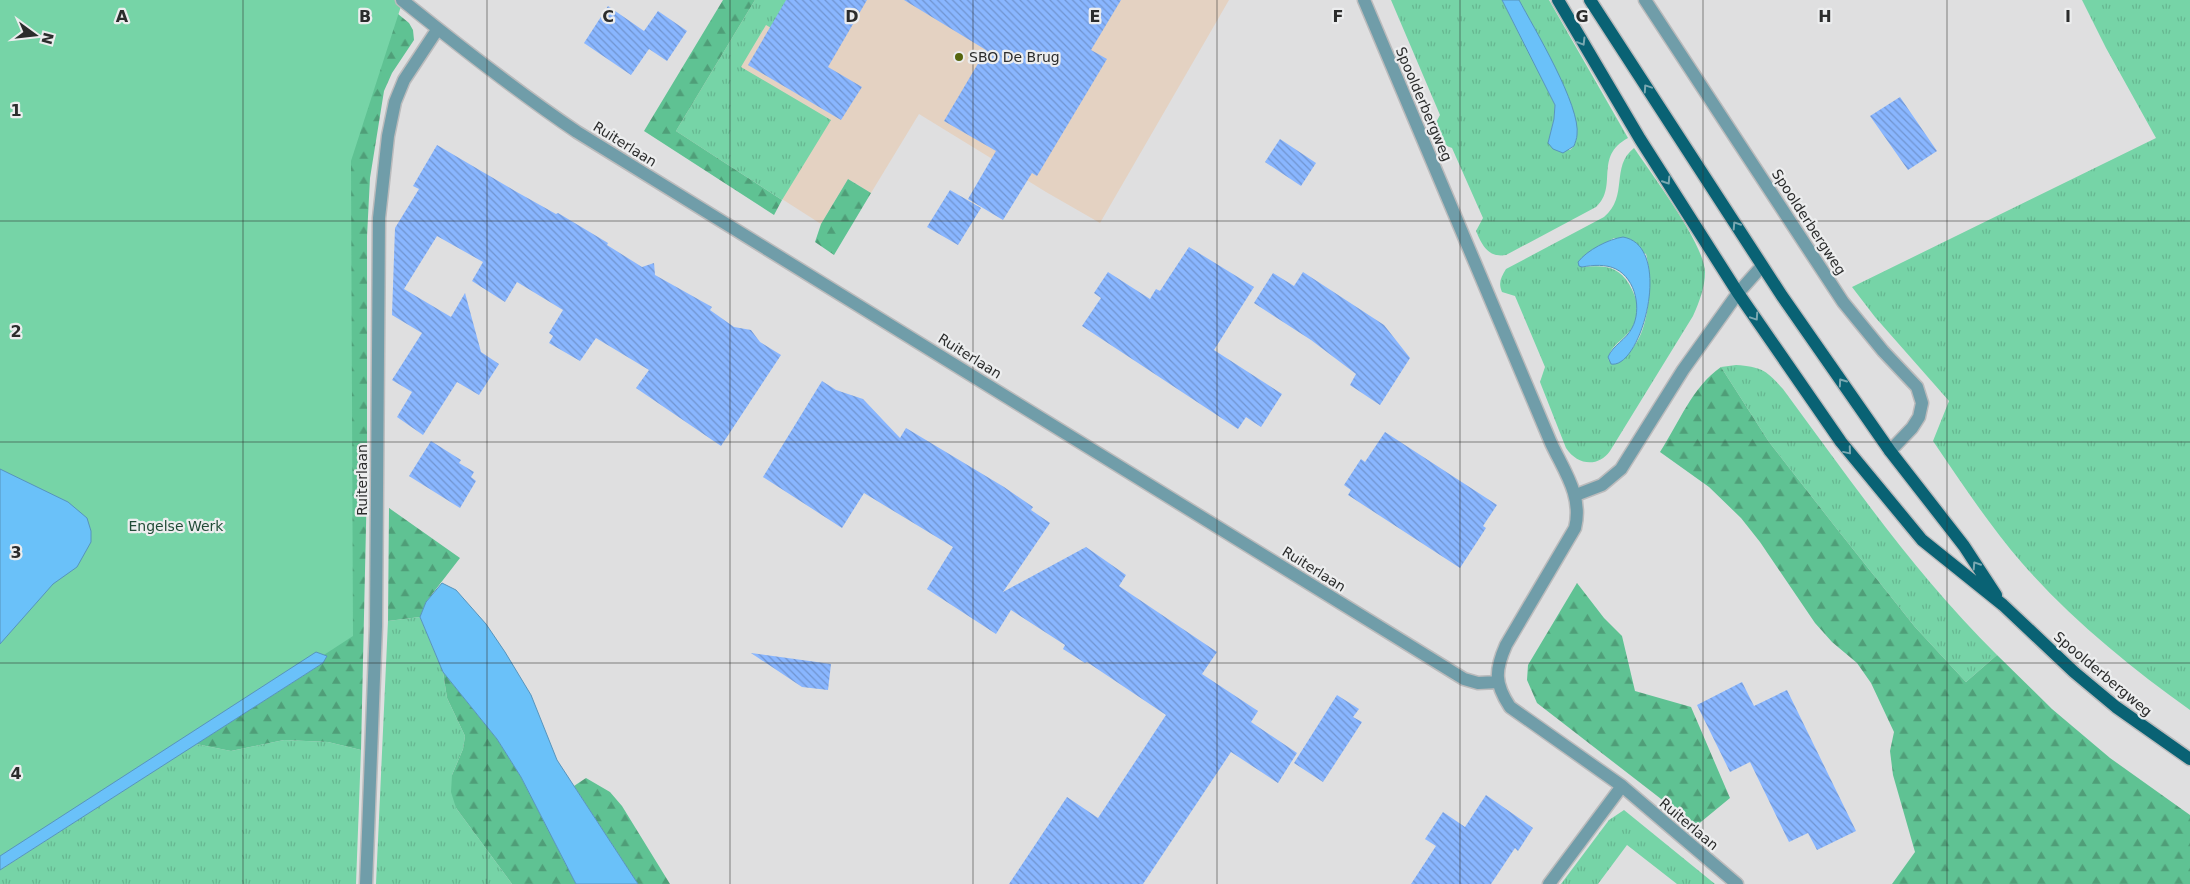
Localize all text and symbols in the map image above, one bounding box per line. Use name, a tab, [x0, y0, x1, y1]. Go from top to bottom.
text: A	[116, 7, 129, 26]
text: B	[359, 7, 371, 26]
text: C	[602, 7, 614, 26]
text: D	[845, 7, 859, 26]
text: E	[1090, 7, 1100, 26]
text: F	[1333, 7, 1343, 26]
text: G	[1575, 7, 1589, 26]
text: H	[1818, 7, 1832, 26]
text: I	[2065, 7, 2071, 26]
north arrow	[10, 10, 60, 60]
text: N	[38, 31, 57, 46]
one-way arrow	[1576, 37, 1586, 46]
street label: Spoolderbergweg	[1393, 44, 1455, 164]
place label: SBO De Brug	[969, 49, 1060, 65]
marker: SBO De Brug	[953, 51, 965, 63]
one-way arrow	[1644, 85, 1654, 94]
text: 1	[10, 101, 22, 120]
street label: Ruiterlaan	[590, 118, 660, 170]
street label: Spoolderbergweg	[1769, 166, 1849, 278]
one-way arrow	[1661, 175, 1670, 185]
one-way arrow	[1733, 221, 1742, 230]
one-way arrow	[1749, 312, 1758, 321]
text: 2	[10, 322, 22, 341]
street label: Ruiterlaan	[935, 330, 1005, 382]
one-way arrow	[1839, 379, 1848, 388]
street label: Ruiterlaan	[354, 444, 370, 516]
one-way arrow	[1842, 445, 1851, 454]
park label: Engelse Werk	[129, 518, 224, 534]
text: 3	[10, 543, 22, 562]
street label: Ruiterlaan	[1279, 543, 1349, 595]
one-way arrow	[1973, 561, 1982, 570]
street label: Spoolderbergweg	[2051, 628, 2155, 720]
text: 4	[10, 764, 22, 783]
street label: Ruiterlaan	[1656, 795, 1722, 853]

